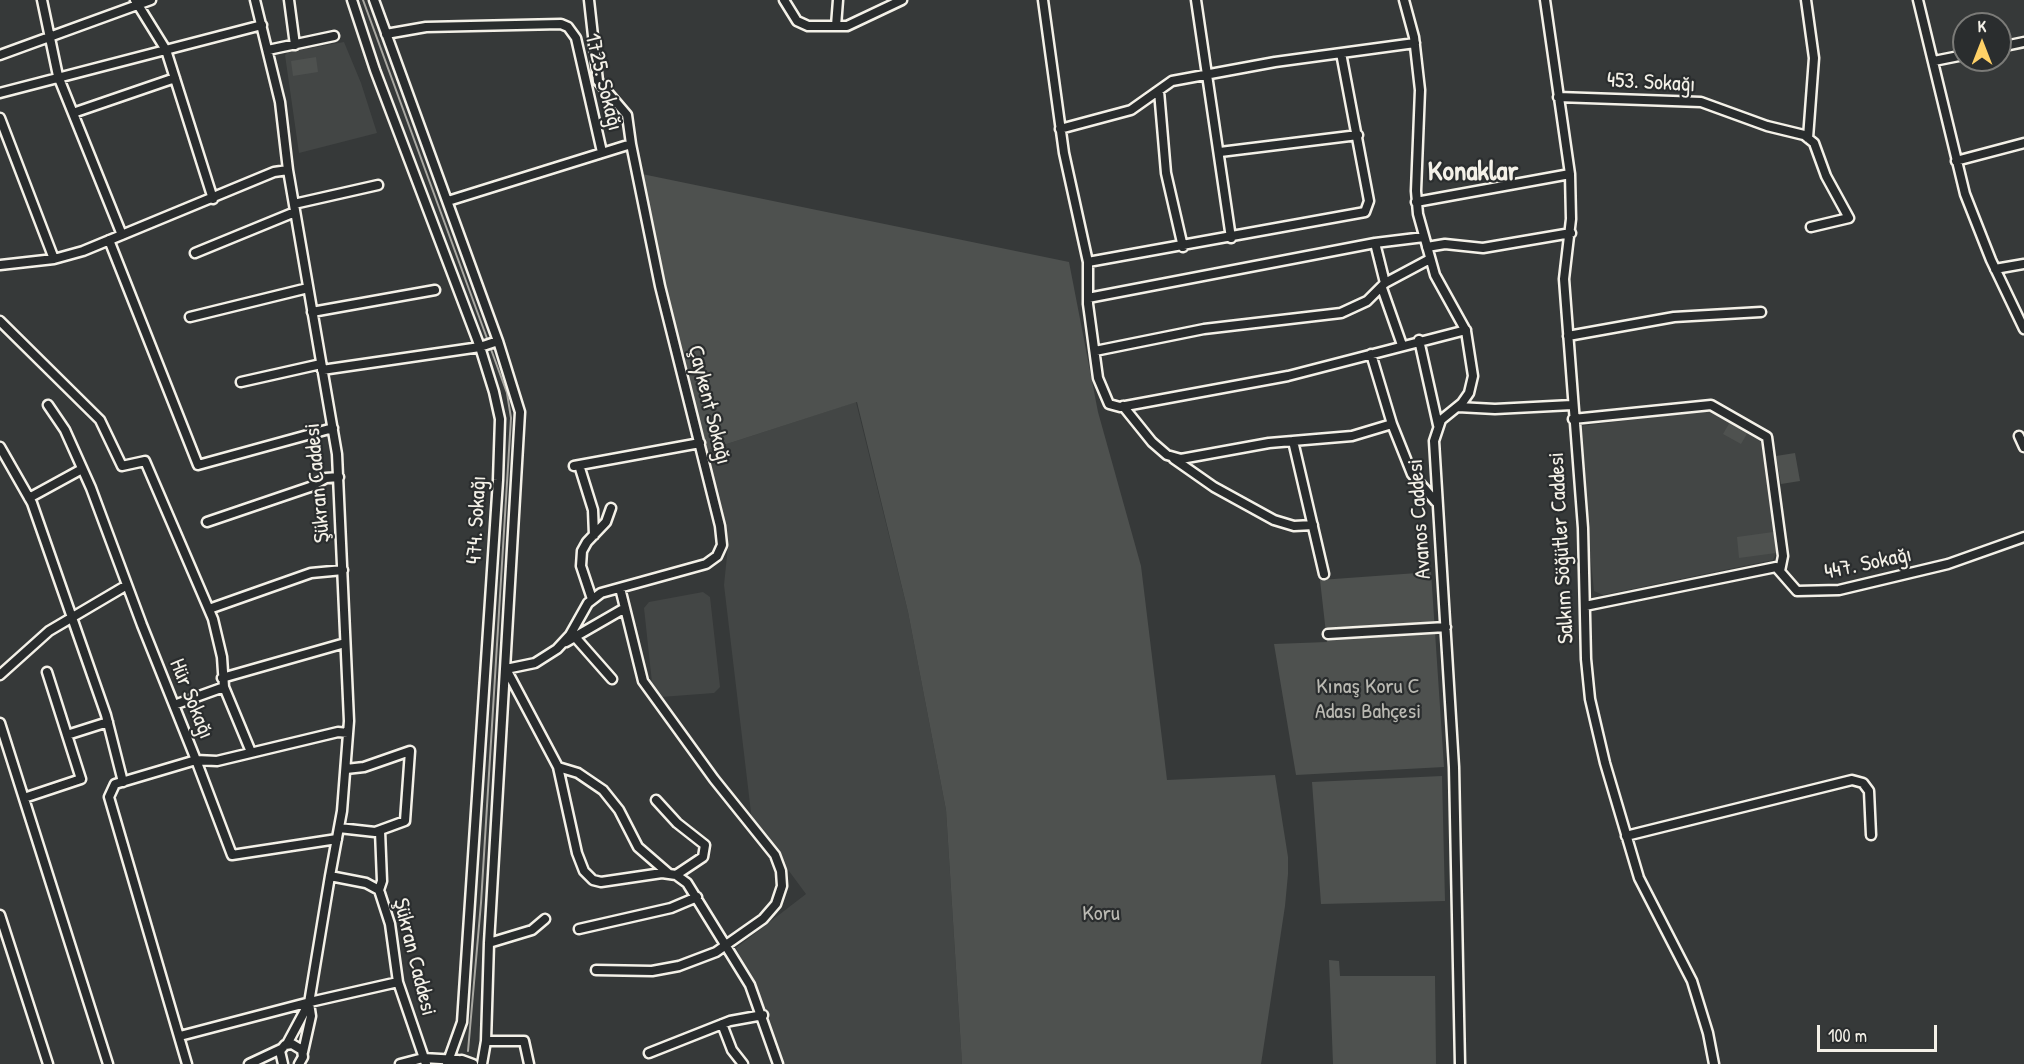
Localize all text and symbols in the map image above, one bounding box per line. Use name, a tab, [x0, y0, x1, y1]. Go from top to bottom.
north arrow	[1952, 12, 2012, 72]
text: K	[1978, 15, 1986, 37]
street label: 1725. Sokağı	[578, 30, 628, 134]
street label: 453. Sokağı	[1606, 67, 1696, 99]
district label: Konaklar	[1428, 156, 1518, 190]
street label: Çaykent Sokağı	[681, 343, 737, 467]
street label: Şükran Caddesi	[300, 422, 336, 544]
street label: Salkım Söğütler Caddesi	[1544, 451, 1580, 645]
street label: Avanos Caddesi	[1403, 458, 1437, 580]
street label: 474. Sokağı	[461, 475, 493, 565]
street label: 447. Sokağı	[1822, 542, 1914, 586]
street label: Hür Sokağı	[163, 655, 219, 743]
park label: Kınaş Koru C Adası Bahçesi	[1315, 674, 1421, 726]
street label: Şükran Caddesi	[387, 896, 441, 1018]
park label: Koru	[1082, 901, 1120, 927]
scale bar	[1820, 1013, 1940, 1051]
text: 100 m	[1828, 1023, 1867, 1048]

